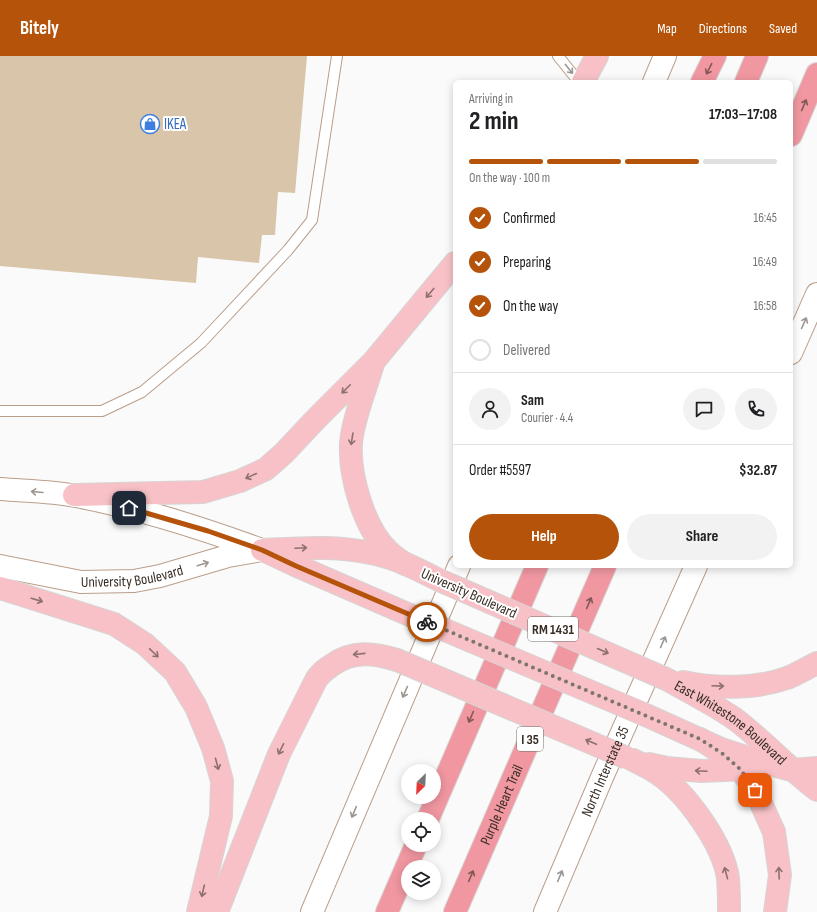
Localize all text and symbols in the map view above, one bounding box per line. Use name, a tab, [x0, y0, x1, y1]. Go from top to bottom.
text: Bitely	[20, 17, 59, 40]
text: Map	[657, 20, 677, 37]
text: Directions	[699, 20, 747, 37]
text: Saved	[769, 20, 797, 37]
one-way arrow	[704, 63, 712, 75]
one-way arrow	[564, 64, 573, 74]
text: Arriving in	[469, 91, 513, 107]
one-way arrow	[801, 99, 808, 111]
text: 17:03–17:08	[709, 105, 777, 124]
text: 2 min	[469, 106, 519, 137]
shop icon: IKEA	[139, 113, 161, 135]
place label: IKEA	[164, 115, 187, 134]
text: On the way · 100 m	[469, 170, 550, 186]
icon: check	[469, 207, 491, 229]
text: Confirmed	[503, 209, 556, 228]
text: 16:45	[754, 210, 777, 226]
icon: check	[469, 251, 491, 273]
text: Preparing	[503, 253, 551, 272]
text: 16:49	[753, 254, 777, 270]
one-way arrow	[426, 288, 435, 298]
icon: check	[469, 295, 491, 317]
text: On the way	[503, 297, 558, 316]
text: 16:58	[753, 298, 777, 314]
one-way arrow	[801, 318, 808, 330]
text: Delivered	[503, 341, 550, 360]
one-way arrow	[341, 384, 351, 394]
button: person	[469, 388, 511, 430]
button: chat	[683, 388, 725, 430]
button: phone	[735, 388, 777, 430]
text: Sam	[521, 391, 544, 410]
text: Courier · 4.4	[521, 410, 573, 426]
one-way arrow	[348, 432, 356, 445]
text: Order #5597	[469, 461, 531, 480]
text: $32.87	[739, 461, 777, 480]
one-way arrow	[246, 473, 258, 480]
one-way arrow	[31, 489, 44, 496]
pin	[112, 491, 146, 525]
icon: home	[118, 497, 140, 519]
button: Help	[469, 514, 619, 560]
button: Share	[627, 514, 777, 560]
one-way arrow	[294, 544, 307, 552]
one-way arrow	[197, 560, 210, 567]
street label: University Boulevard	[81, 561, 185, 592]
street label: University Boulevard	[418, 564, 520, 623]
one-way arrow	[30, 597, 43, 604]
one-way arrow	[586, 597, 593, 609]
courier	[407, 602, 447, 642]
icon: bike	[416, 611, 438, 633]
road number: RM 1431	[528, 617, 578, 641]
one-way arrow	[660, 636, 667, 648]
one-way arrow	[149, 648, 159, 657]
one-way arrow	[597, 648, 609, 656]
one-way arrow	[353, 651, 366, 658]
street label: East Whitestone Boulevard	[671, 676, 790, 769]
one-way arrow	[711, 683, 724, 690]
one-way arrow	[401, 686, 409, 698]
one-way arrow	[467, 711, 475, 723]
street label: North Interstate 35	[577, 723, 634, 820]
road number: I 35	[517, 727, 543, 751]
one-way arrow	[585, 738, 597, 746]
one-way arrow	[277, 743, 284, 755]
one-way arrow	[214, 757, 221, 770]
street label: Purple Heart Trail	[476, 762, 528, 848]
north arrow	[401, 764, 441, 804]
map controls	[401, 764, 441, 900]
one-way arrow	[695, 767, 708, 775]
pin	[738, 773, 772, 807]
icon: bag	[744, 779, 766, 801]
one-way arrow	[350, 805, 358, 817]
button: locate	[401, 812, 441, 852]
button: layers	[401, 860, 441, 900]
one-way arrow	[722, 867, 729, 880]
one-way arrow	[775, 867, 783, 880]
one-way arrow	[467, 871, 475, 883]
one-way arrow	[557, 871, 564, 883]
one-way arrow	[198, 884, 206, 897]

